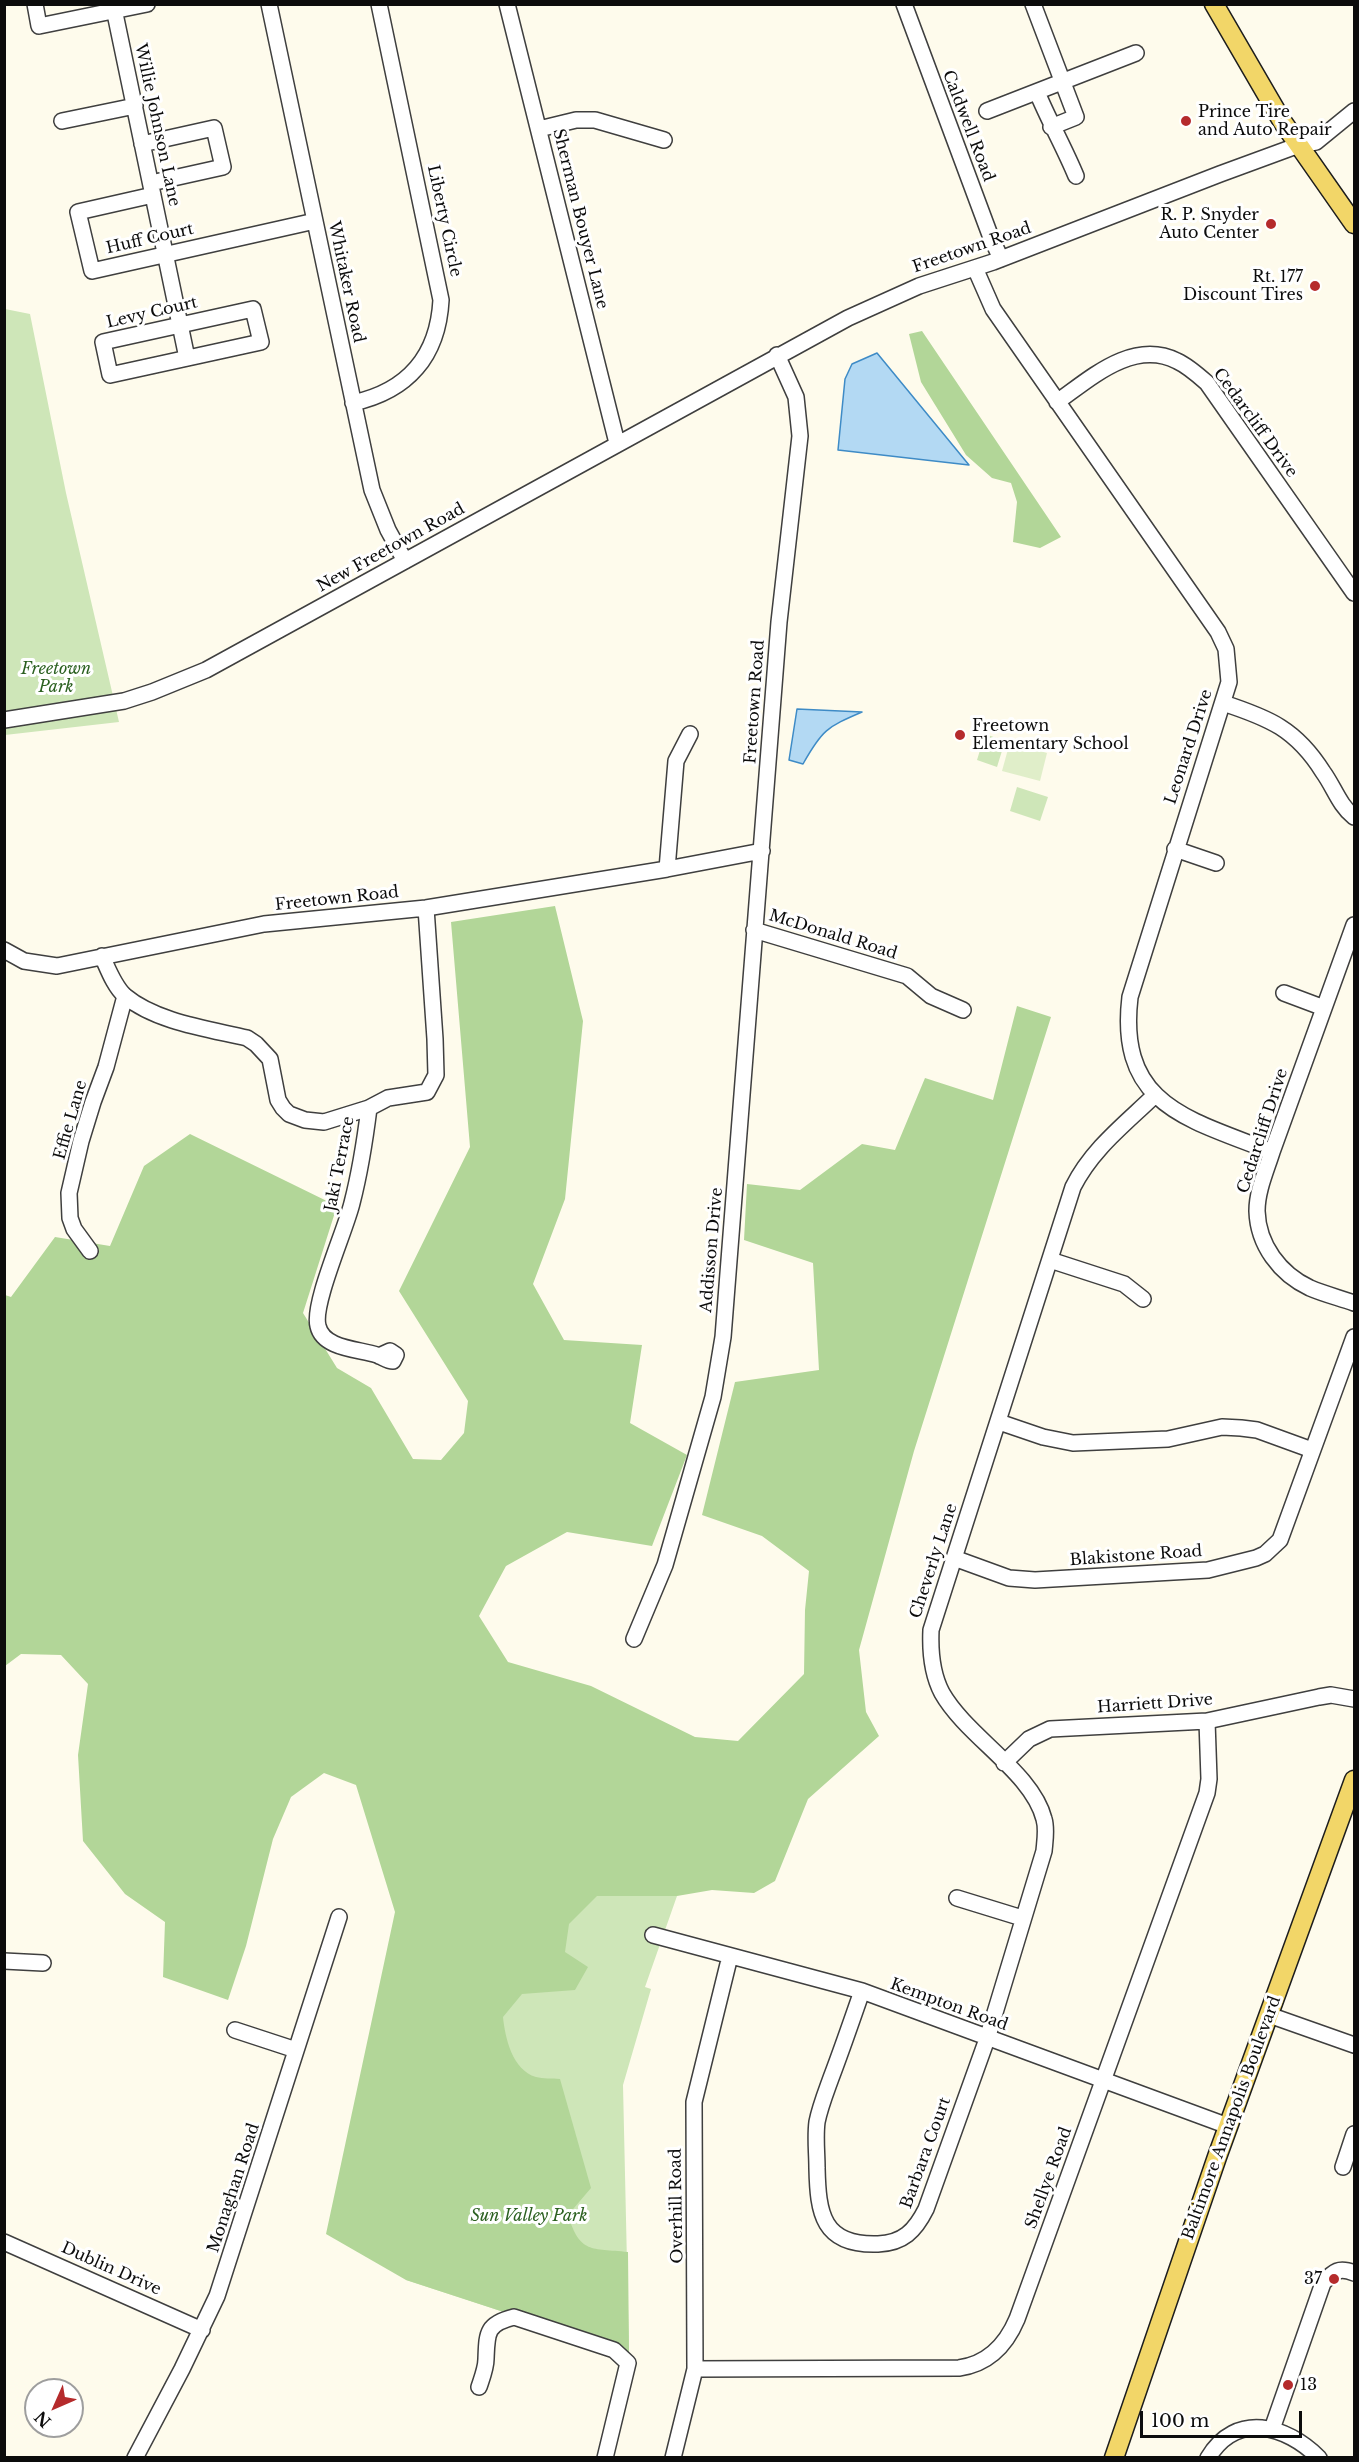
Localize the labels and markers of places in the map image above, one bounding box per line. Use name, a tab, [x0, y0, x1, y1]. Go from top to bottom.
place label: Prince Tire and Auto Repair	[1198, 102, 1332, 140]
marker: Prince Tire and Auto Repair	[1179, 114, 1193, 128]
place label: R. P. Snyder Auto Center	[1159, 205, 1259, 243]
marker: R. P. Snyder Auto Center	[1264, 217, 1278, 231]
place label: Rt. 177 Discount Tires	[1183, 267, 1303, 305]
marker: Rt. 177 Discount Tires	[1308, 279, 1322, 293]
place label: Freetown Elementary School	[972, 716, 1129, 754]
marker: Freetown Elementary School	[953, 728, 967, 742]
place label: 37	[1304, 2269, 1322, 2289]
marker: 37	[1327, 2272, 1341, 2286]
place label: 13	[1300, 2375, 1317, 2395]
marker: 13	[1281, 2378, 1295, 2392]

